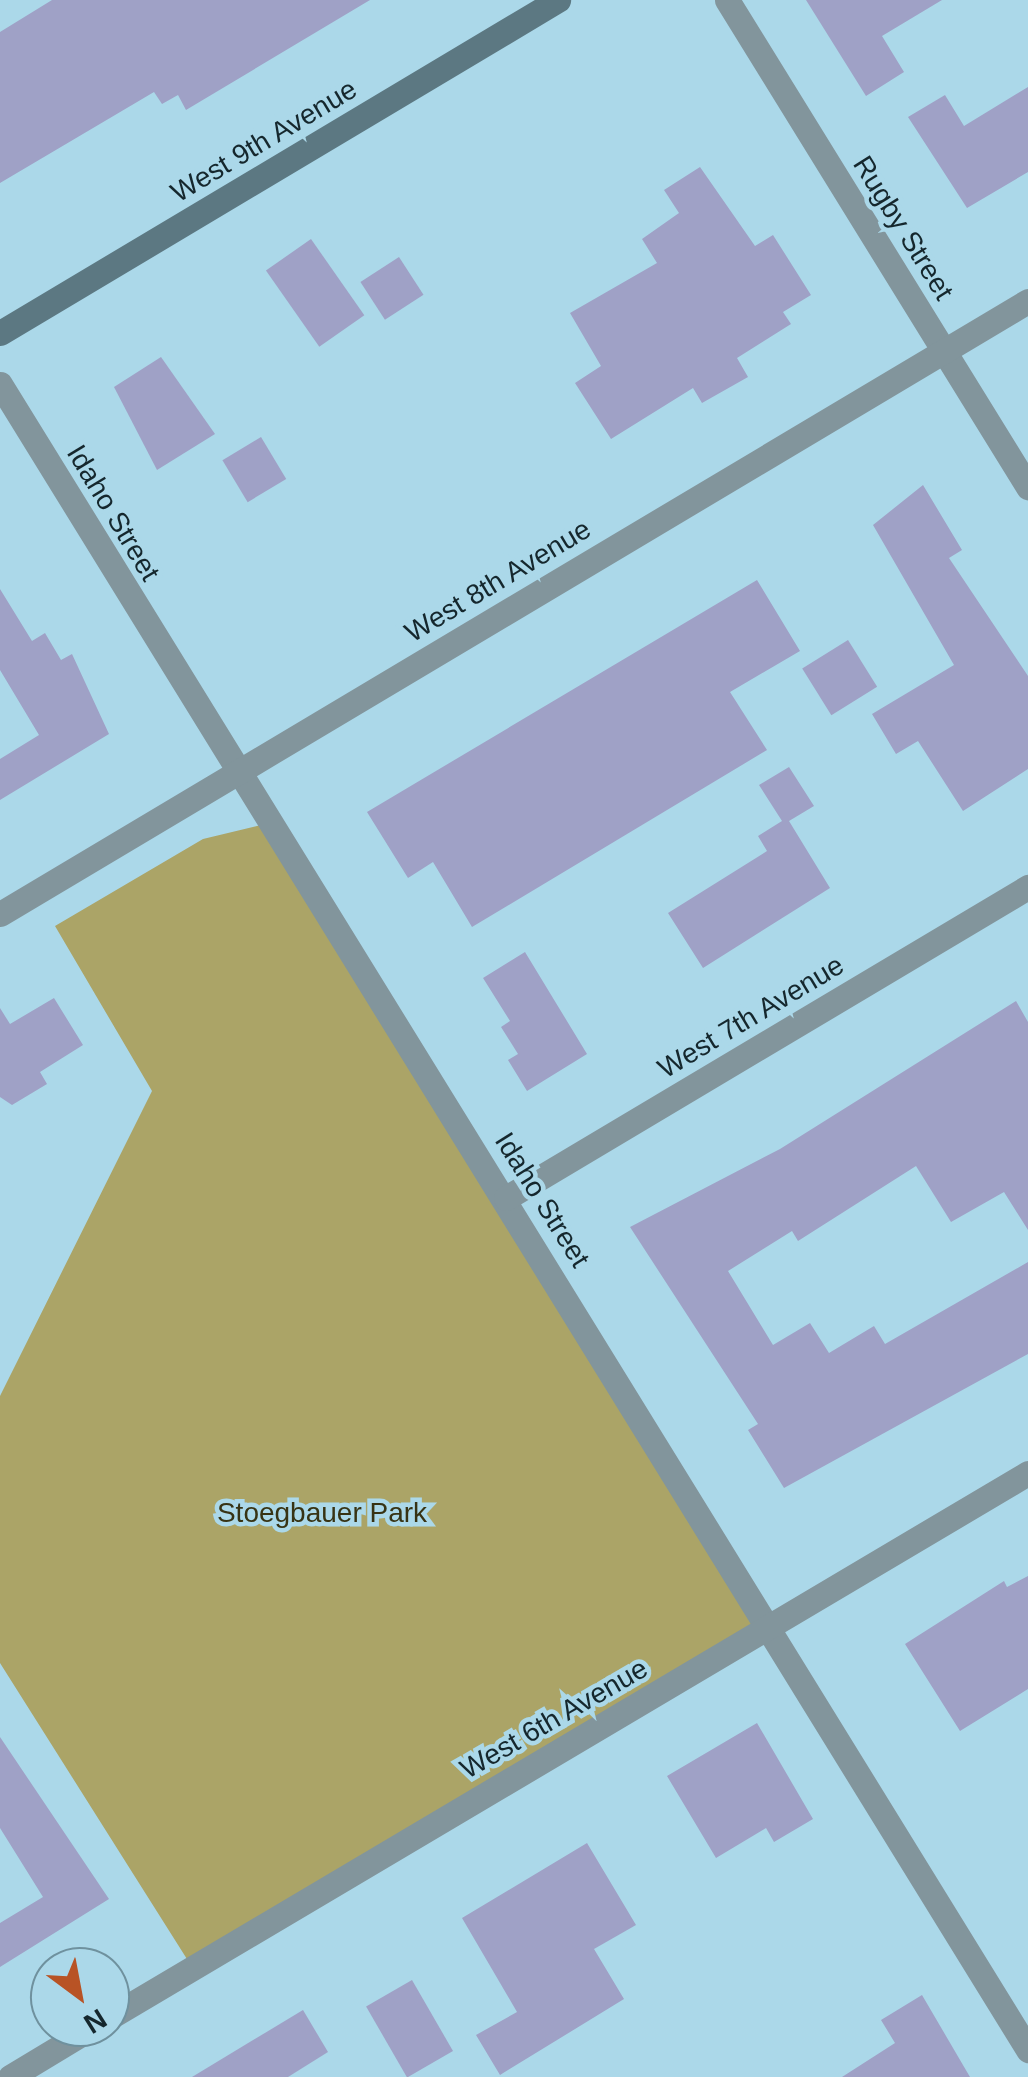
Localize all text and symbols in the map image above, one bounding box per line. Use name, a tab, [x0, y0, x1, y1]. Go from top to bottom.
street label: West 9th Avenue	[164, 72, 364, 210]
street label: Rugby Street	[845, 150, 961, 306]
street label: Idaho Street	[59, 439, 167, 587]
street label: West 8th Avenue	[398, 512, 598, 650]
street label: West 7th Avenue	[651, 948, 851, 1086]
street label: Idaho Street	[487, 1126, 597, 1274]
park label: Stoegbauer Park	[217, 1496, 427, 1530]
street label: West 6th Avenue	[454, 1651, 654, 1787]
north arrow	[30, 1947, 130, 2047]
text: N	[78, 2003, 112, 2040]

